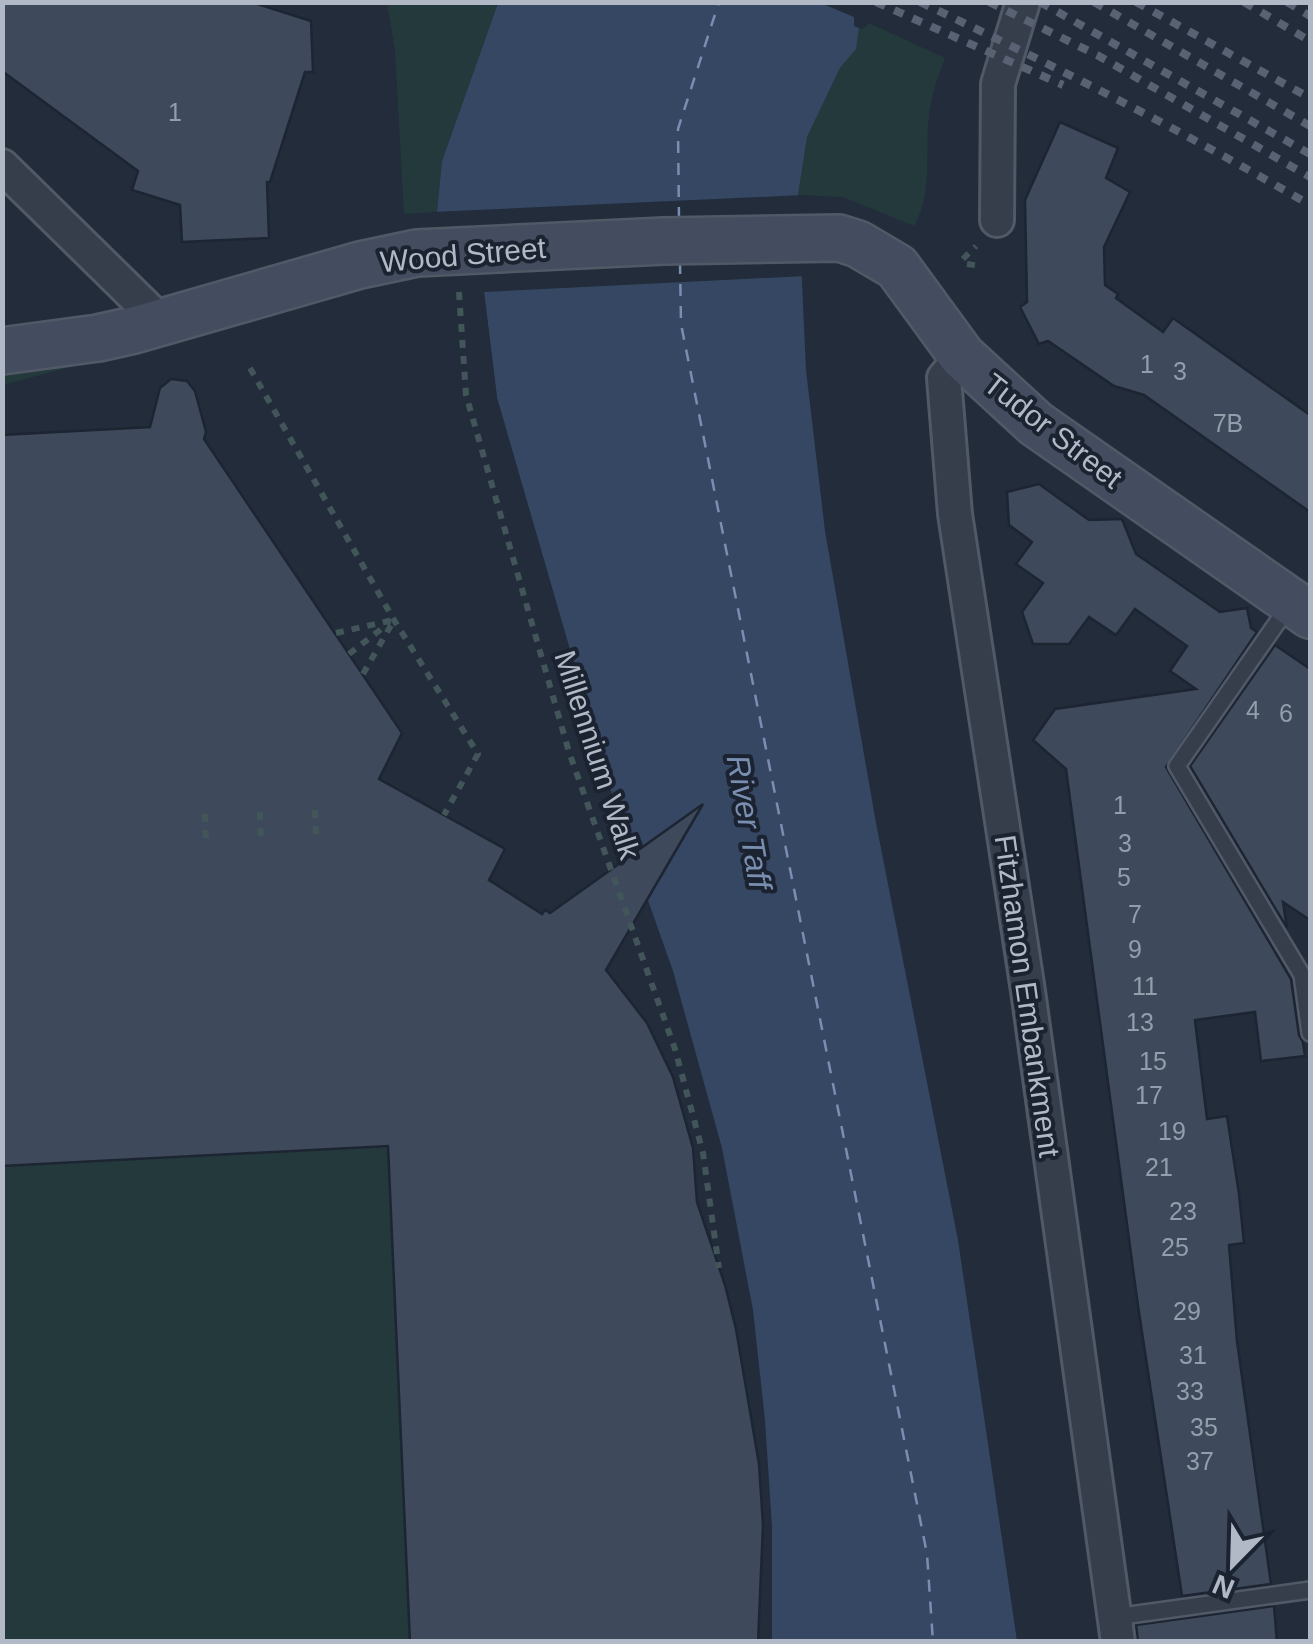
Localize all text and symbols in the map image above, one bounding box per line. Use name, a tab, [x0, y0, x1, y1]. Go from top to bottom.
house number: 1	[168, 98, 182, 126]
street label: Wood Street	[379, 231, 548, 278]
house number: 1	[1140, 350, 1154, 378]
house number: 3	[1173, 357, 1187, 385]
street label: Tudor Street	[978, 367, 1129, 495]
house number: 7B	[1213, 409, 1243, 437]
street label: Millennium Walk	[548, 646, 647, 864]
house number: 4	[1246, 696, 1260, 724]
house number: 6	[1279, 699, 1293, 727]
water label: River Taff	[719, 752, 779, 895]
house number: 1	[1113, 791, 1127, 819]
house number: 3	[1118, 829, 1132, 857]
street label: Fitzhamon Embankment	[989, 833, 1067, 1160]
house number: 5	[1117, 863, 1131, 891]
house number: 7	[1128, 900, 1142, 928]
house number: 9	[1128, 935, 1142, 963]
house number: 11	[1132, 972, 1158, 1000]
house number: 13	[1126, 1008, 1154, 1036]
house number: 15	[1139, 1047, 1167, 1075]
house number: 17	[1135, 1081, 1163, 1109]
house number: 19	[1158, 1117, 1186, 1145]
house number: 21	[1145, 1153, 1173, 1181]
house number: 23	[1169, 1197, 1197, 1225]
house number: 25	[1161, 1233, 1189, 1261]
house number: 29	[1173, 1297, 1201, 1325]
house number: 31	[1179, 1341, 1207, 1369]
house number: 33	[1176, 1377, 1204, 1405]
house number: 35	[1190, 1413, 1218, 1441]
house number: 37	[1186, 1447, 1214, 1475]
north arrow	[1183, 1514, 1283, 1614]
text: N	[1208, 1568, 1239, 1605]

